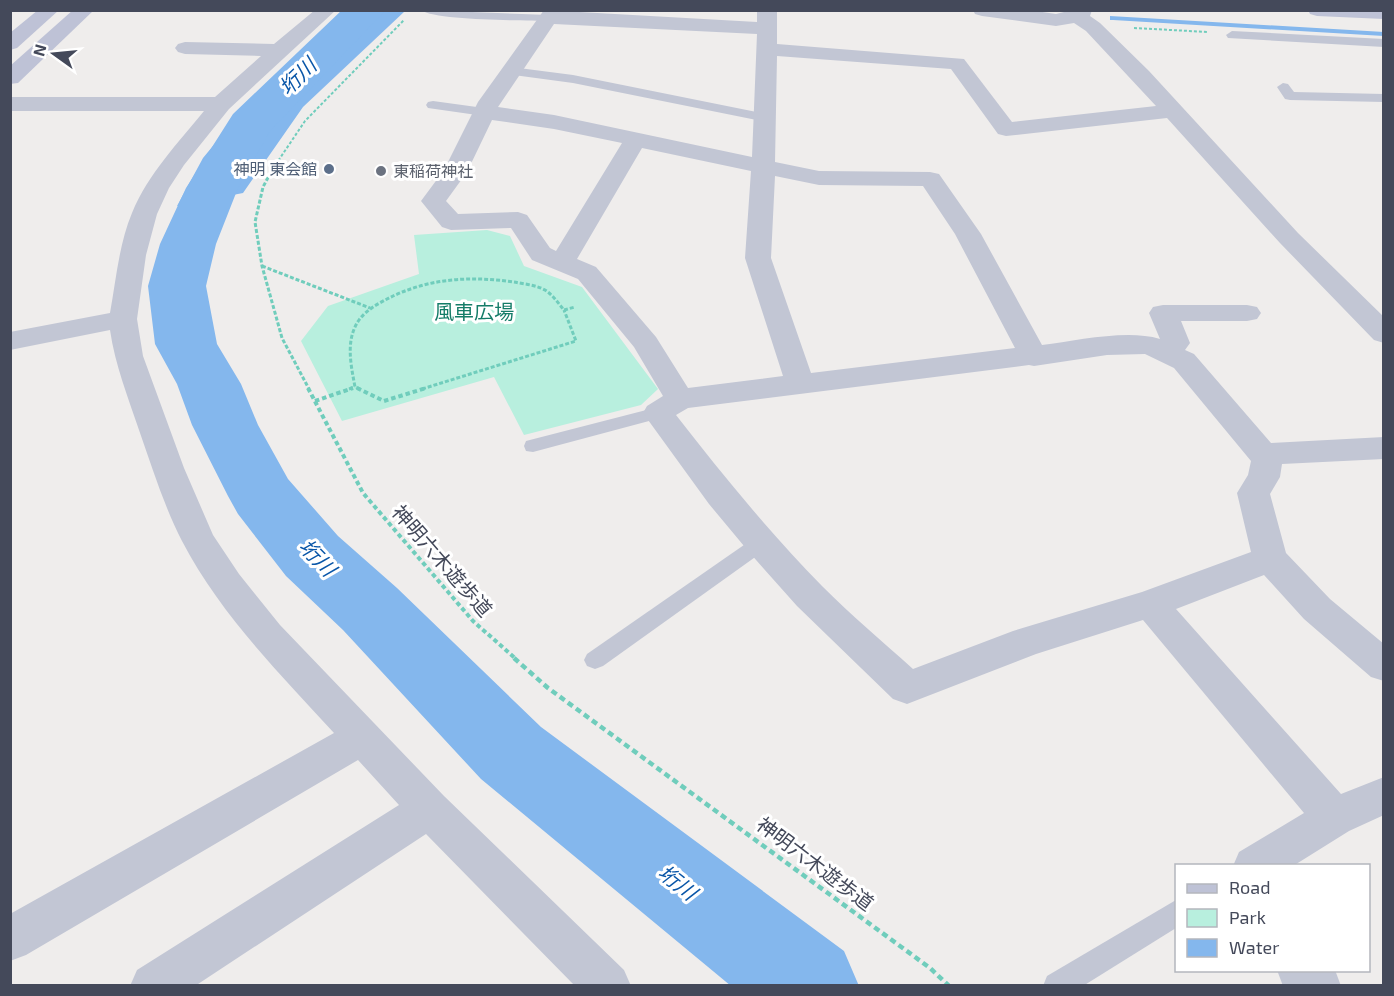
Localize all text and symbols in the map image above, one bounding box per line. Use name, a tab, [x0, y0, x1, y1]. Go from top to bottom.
north arrow	[24, 24, 84, 84]
text: N	[28, 42, 50, 58]
water label: 垳川	[273, 51, 322, 100]
place label: 神明 東会館	[233, 159, 317, 178]
place label: 東稲荷神社	[393, 161, 473, 180]
marker: 神明 東会館	[322, 162, 336, 176]
marker: 東稲荷神社	[374, 164, 388, 178]
park label: 風車広場	[434, 299, 514, 323]
street label: 神明六木遊歩道	[388, 500, 498, 621]
water label: 垳川	[294, 533, 343, 582]
street label: 神明六木遊歩道	[752, 811, 879, 915]
water label: 垳川	[654, 859, 704, 906]
legend	[1175, 864, 1370, 972]
text: Road	[1229, 876, 1270, 898]
text: Park	[1229, 906, 1266, 928]
text: Water	[1229, 936, 1279, 958]

